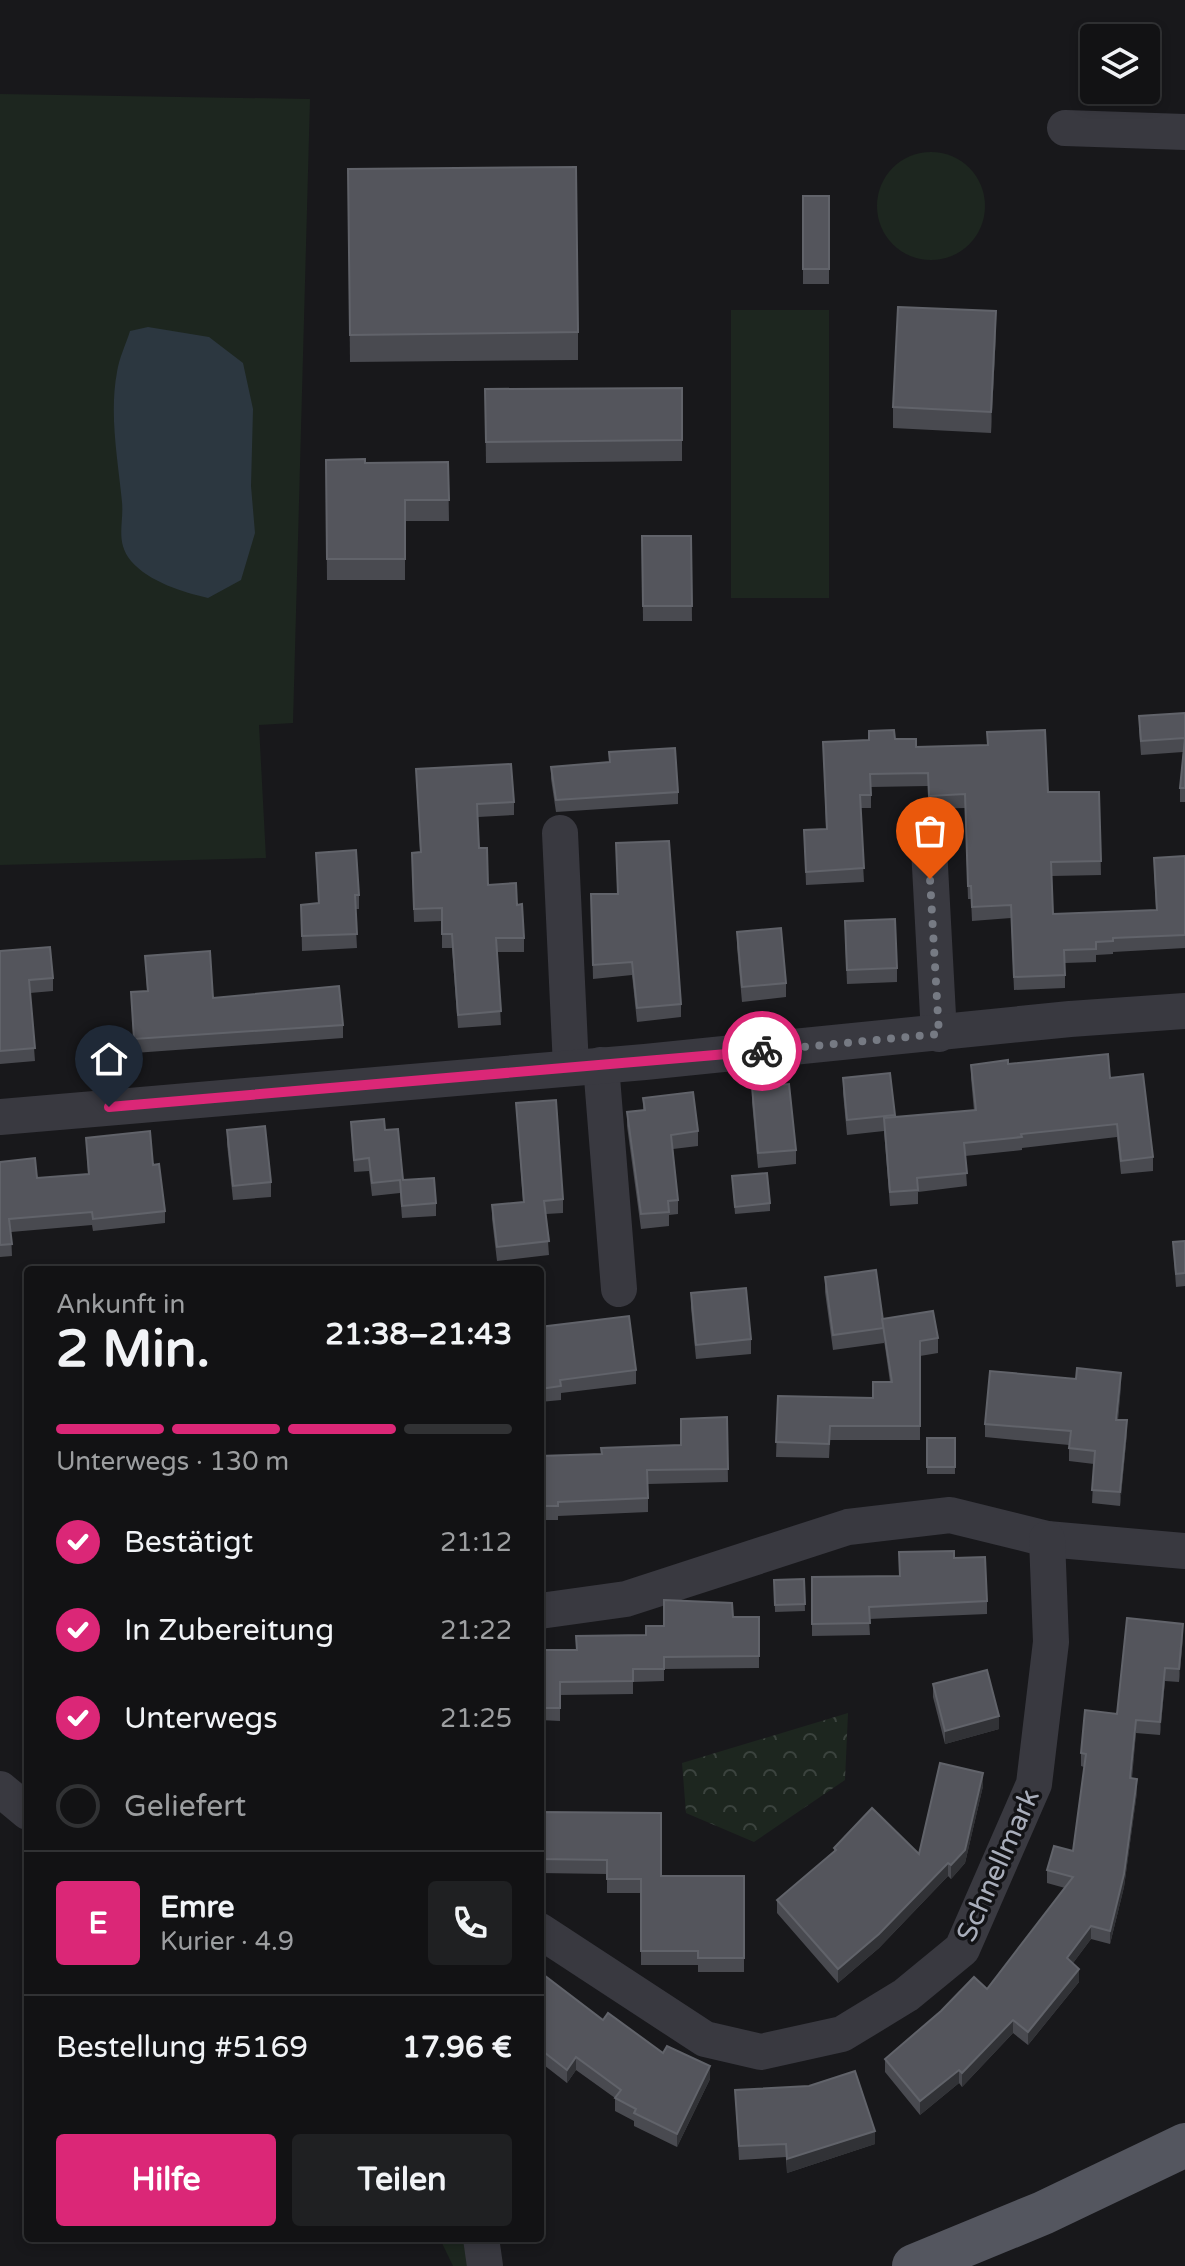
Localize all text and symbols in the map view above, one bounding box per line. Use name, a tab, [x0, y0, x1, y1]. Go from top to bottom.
map controls	[1080, 24, 1160, 104]
button: layers	[1080, 24, 1160, 104]
pin	[896, 797, 964, 879]
icon: bag	[908, 809, 952, 853]
courier	[722, 1011, 802, 1091]
pin	[75, 1025, 143, 1107]
icon: bike	[740, 1029, 784, 1073]
icon: home	[87, 1037, 131, 1081]
text: Ankunft in	[56, 1289, 185, 1320]
text: 21:38–21:43	[325, 1316, 512, 1353]
text: 2 Min.	[56, 1318, 210, 1381]
text: Unterwegs · 130 m	[56, 1446, 289, 1477]
icon: check	[56, 1520, 100, 1564]
text: Bestätigt	[124, 1524, 253, 1561]
text: 21:12	[440, 1527, 512, 1558]
icon: check	[56, 1608, 100, 1652]
text: In Zubereitung	[124, 1612, 334, 1649]
text: 21:22	[440, 1615, 512, 1646]
icon: check	[56, 1696, 100, 1740]
text: Unterwegs	[124, 1700, 278, 1737]
text: 21:25	[440, 1703, 512, 1734]
street label: Schnellmark	[949, 1784, 1047, 1947]
text: Geliefert	[124, 1788, 246, 1825]
button: phone	[428, 1881, 512, 1965]
text: Emre	[160, 1889, 235, 1926]
text: E	[88, 1905, 108, 1942]
text: Kurier · 4.9	[160, 1926, 294, 1957]
text: Bestellung #5169	[56, 2029, 308, 2066]
text: 17.96 €	[402, 2029, 512, 2066]
button: Hilfe	[56, 2134, 276, 2226]
button: Teilen	[292, 2134, 512, 2226]

